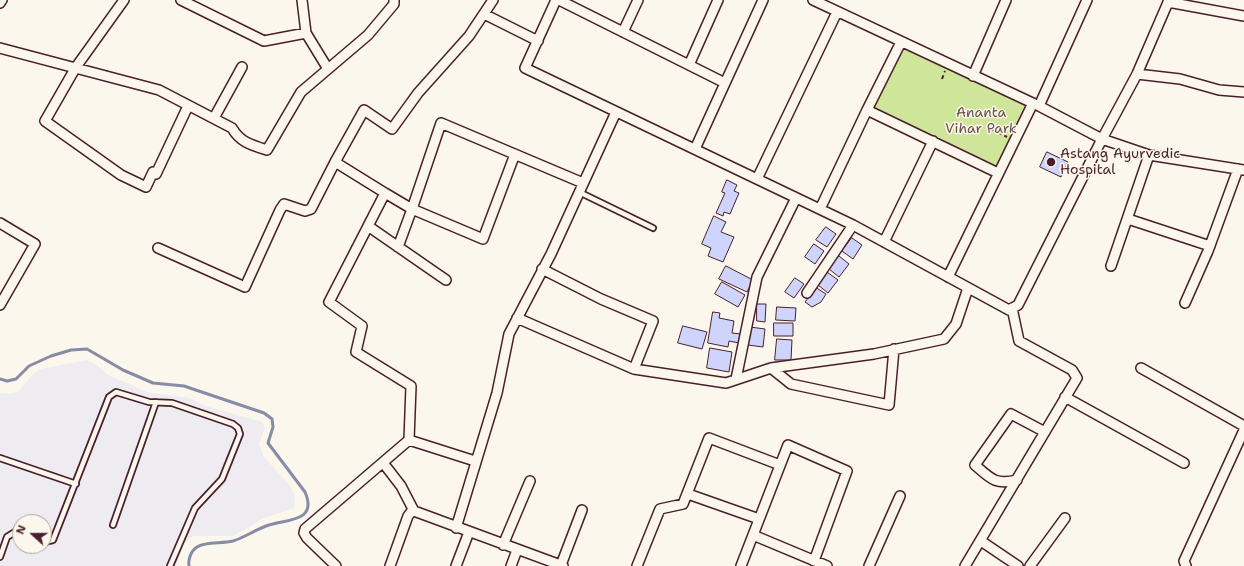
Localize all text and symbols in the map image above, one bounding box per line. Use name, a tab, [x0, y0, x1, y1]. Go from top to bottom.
park label: Ananta Vihar Park	[945, 105, 1017, 138]
place label: Astang Ayurvedic Hospital	[1060, 146, 1180, 178]
marker: Astang Ayurvedic Hospital	[1045, 156, 1057, 168]
north arrow	[12, 514, 52, 554]
text: N	[13, 523, 30, 537]

